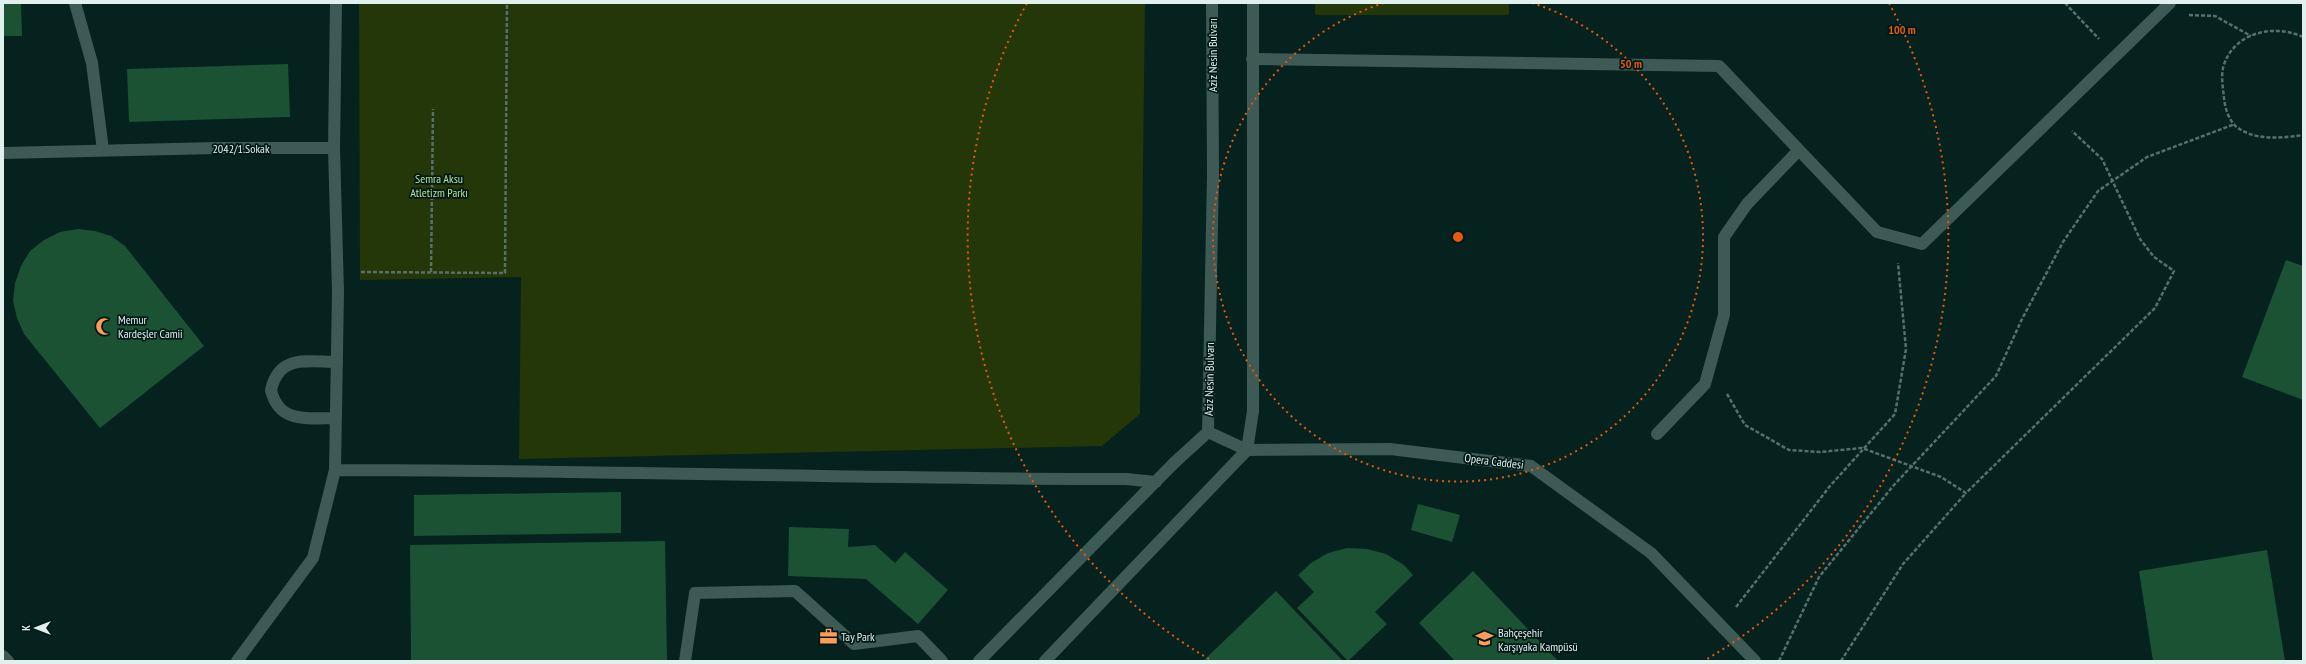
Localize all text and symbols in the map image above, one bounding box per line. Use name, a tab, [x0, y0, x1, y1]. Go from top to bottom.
street label: Aziz Nesin Bulvarı	[1205, 18, 1220, 92]
text: 100 m	[1888, 22, 1916, 37]
text: 50 m	[1620, 56, 1642, 71]
street label: 2042/1.Sokak	[212, 141, 270, 156]
park label: Semra Aksu Atletizm Parkı	[410, 171, 468, 200]
centre of rings	[1451, 230, 1465, 244]
place label: Memur Kardeşler Camii	[118, 312, 183, 341]
mosque icon: Memur Kardeşler Camii	[95, 316, 115, 336]
street label: Aziz Nesin Bulvarı	[1201, 342, 1217, 416]
street label: Opera Caddesi	[1464, 450, 1524, 472]
north arrow	[16, 608, 56, 648]
text: K	[19, 625, 33, 631]
place label: Bahçeşehir Karşıyaka Kampüsü	[1498, 625, 1578, 654]
office icon: Tay Park	[818, 626, 838, 646]
place label: Tay Park	[841, 629, 875, 644]
school or university icon: Bahçeşehir Karşıyaka Kampüsü	[1475, 629, 1495, 649]

